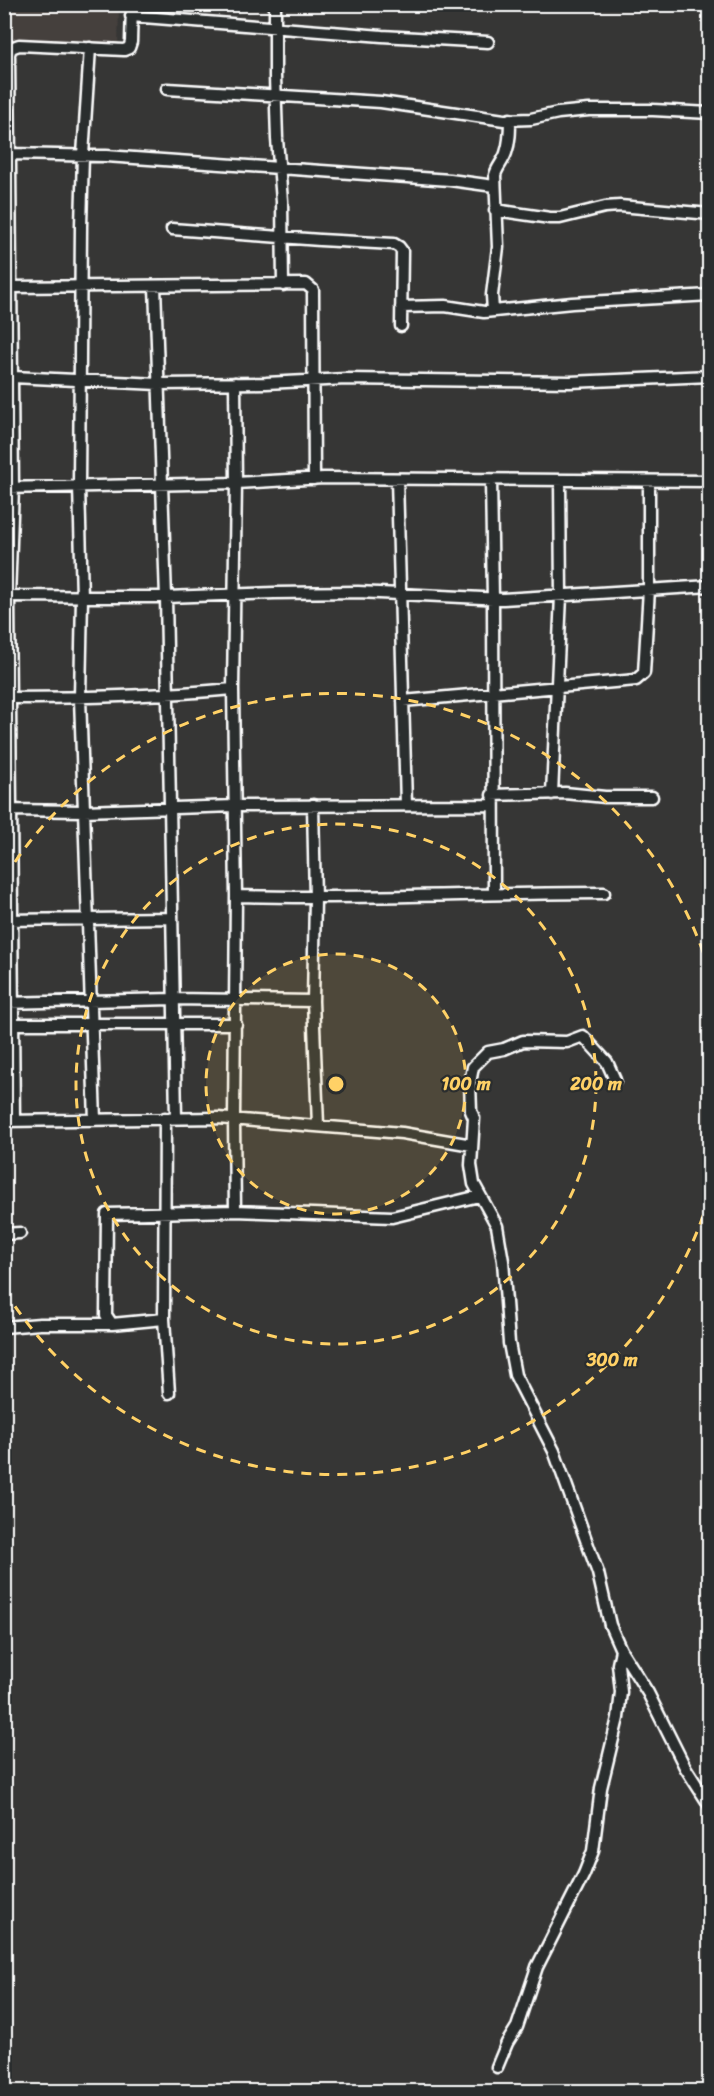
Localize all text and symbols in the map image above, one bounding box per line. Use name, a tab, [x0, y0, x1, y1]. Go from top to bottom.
text: 100 m	[442, 1068, 491, 1100]
text: 200 m	[569, 1068, 622, 1100]
centre of rings	[326, 1074, 346, 1094]
text: 300 m	[585, 1344, 638, 1376]

